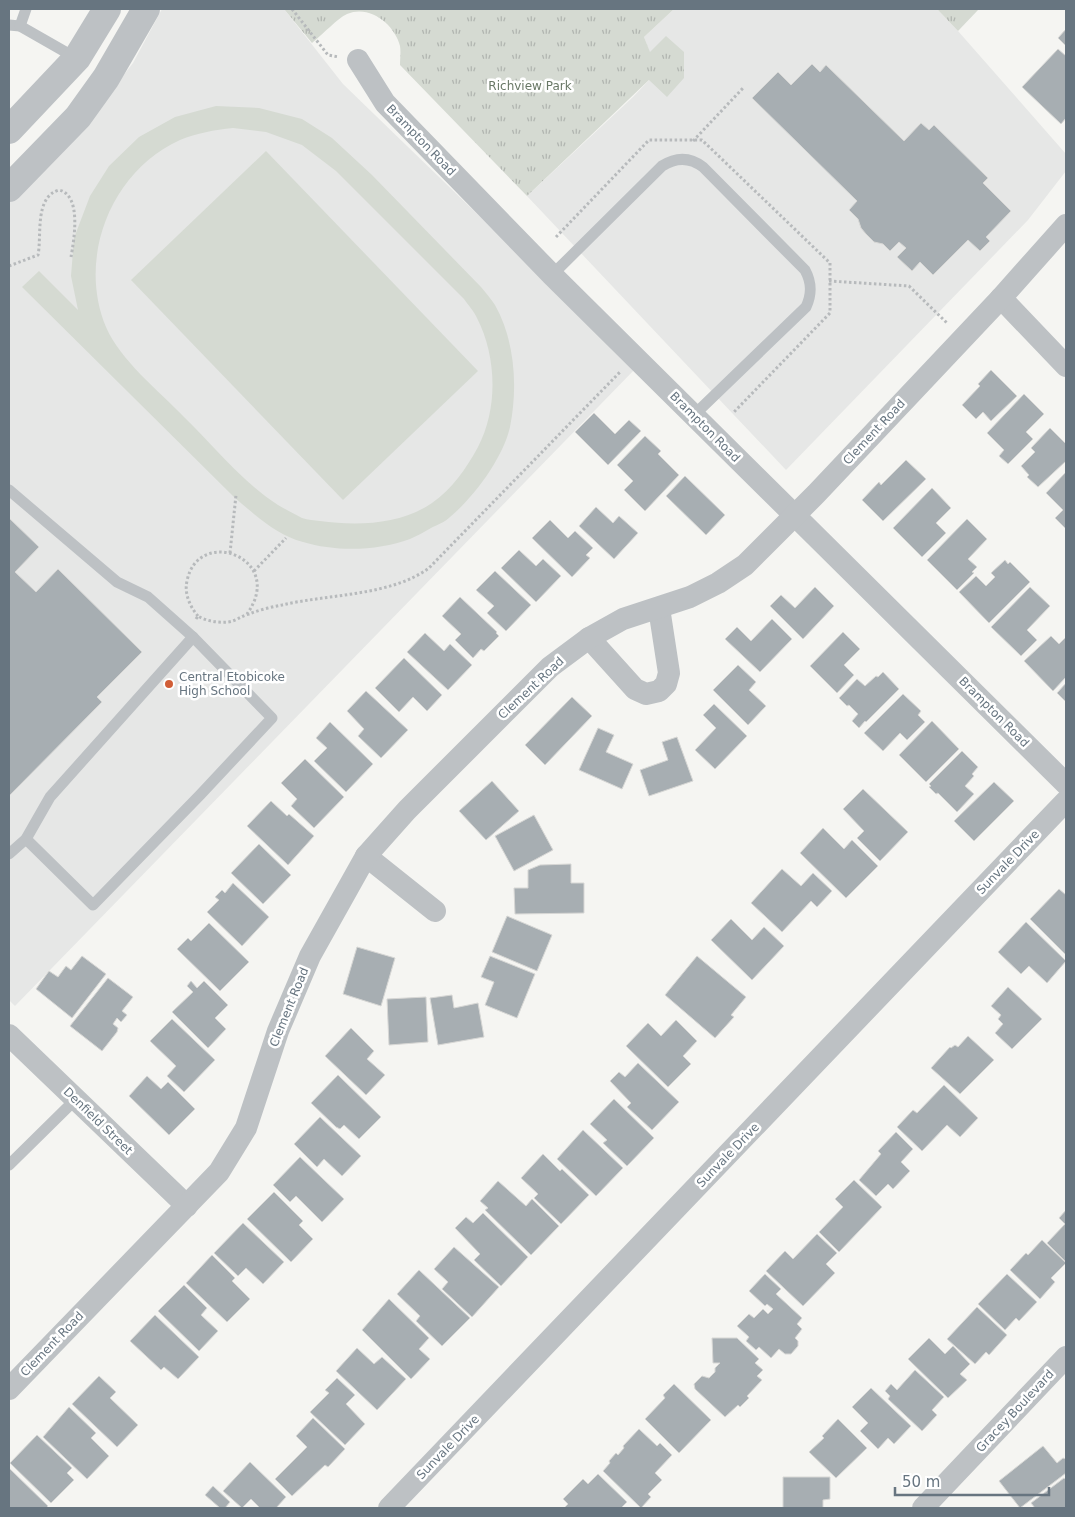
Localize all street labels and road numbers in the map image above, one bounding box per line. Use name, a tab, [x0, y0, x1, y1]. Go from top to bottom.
street label: Brampton Road	[384, 102, 458, 178]
street label: Brampton Road	[667, 389, 743, 465]
street label: Clement Road	[840, 396, 908, 468]
street label: Clement Road	[495, 654, 567, 722]
street label: Brampton Road	[956, 674, 1032, 750]
street label: Sunvale Drive	[974, 827, 1042, 897]
street label: Clement Road	[267, 965, 311, 1049]
street label: Denfield Street	[61, 1085, 136, 1158]
street label: Sunvale Drive	[694, 1120, 762, 1190]
street label: Clement Road	[18, 1309, 86, 1379]
street label: Gracey Boulevard	[973, 1367, 1057, 1455]
street label: Sunvale Drive	[414, 1412, 482, 1482]

